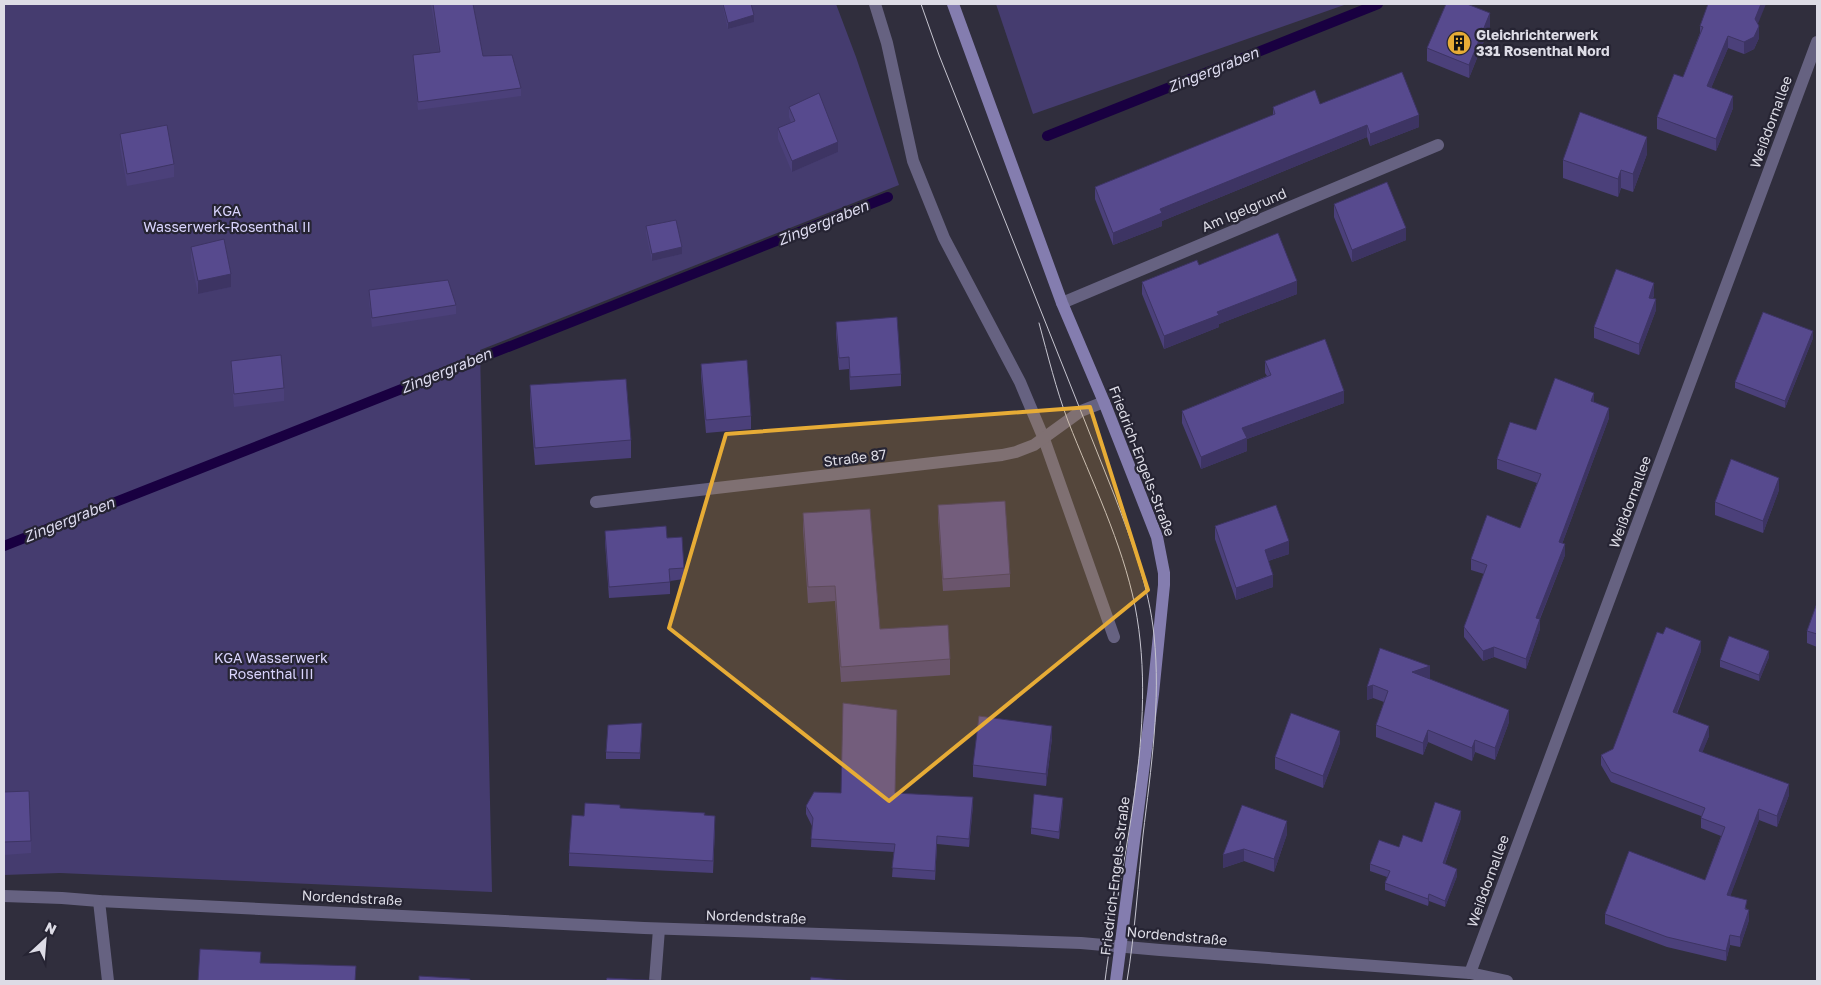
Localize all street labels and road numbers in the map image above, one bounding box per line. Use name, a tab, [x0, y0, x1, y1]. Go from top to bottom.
street label: Weißdornallee	[1746, 73, 1795, 170]
street label: Am Igelgrund	[1199, 184, 1289, 235]
street label: Friedrich-Engels-Straße	[1106, 383, 1179, 539]
street label: Straße 87	[823, 445, 887, 470]
street label: Weißdornallee	[1605, 453, 1654, 550]
street label: Friedrich-Engels-Straße	[1096, 796, 1133, 956]
street label: Weißdornallee	[1463, 832, 1512, 929]
street label: Nordendstraße	[301, 886, 403, 909]
street label: Nordendstraße	[705, 906, 807, 927]
street label: Nordendstraße	[1126, 923, 1228, 948]

